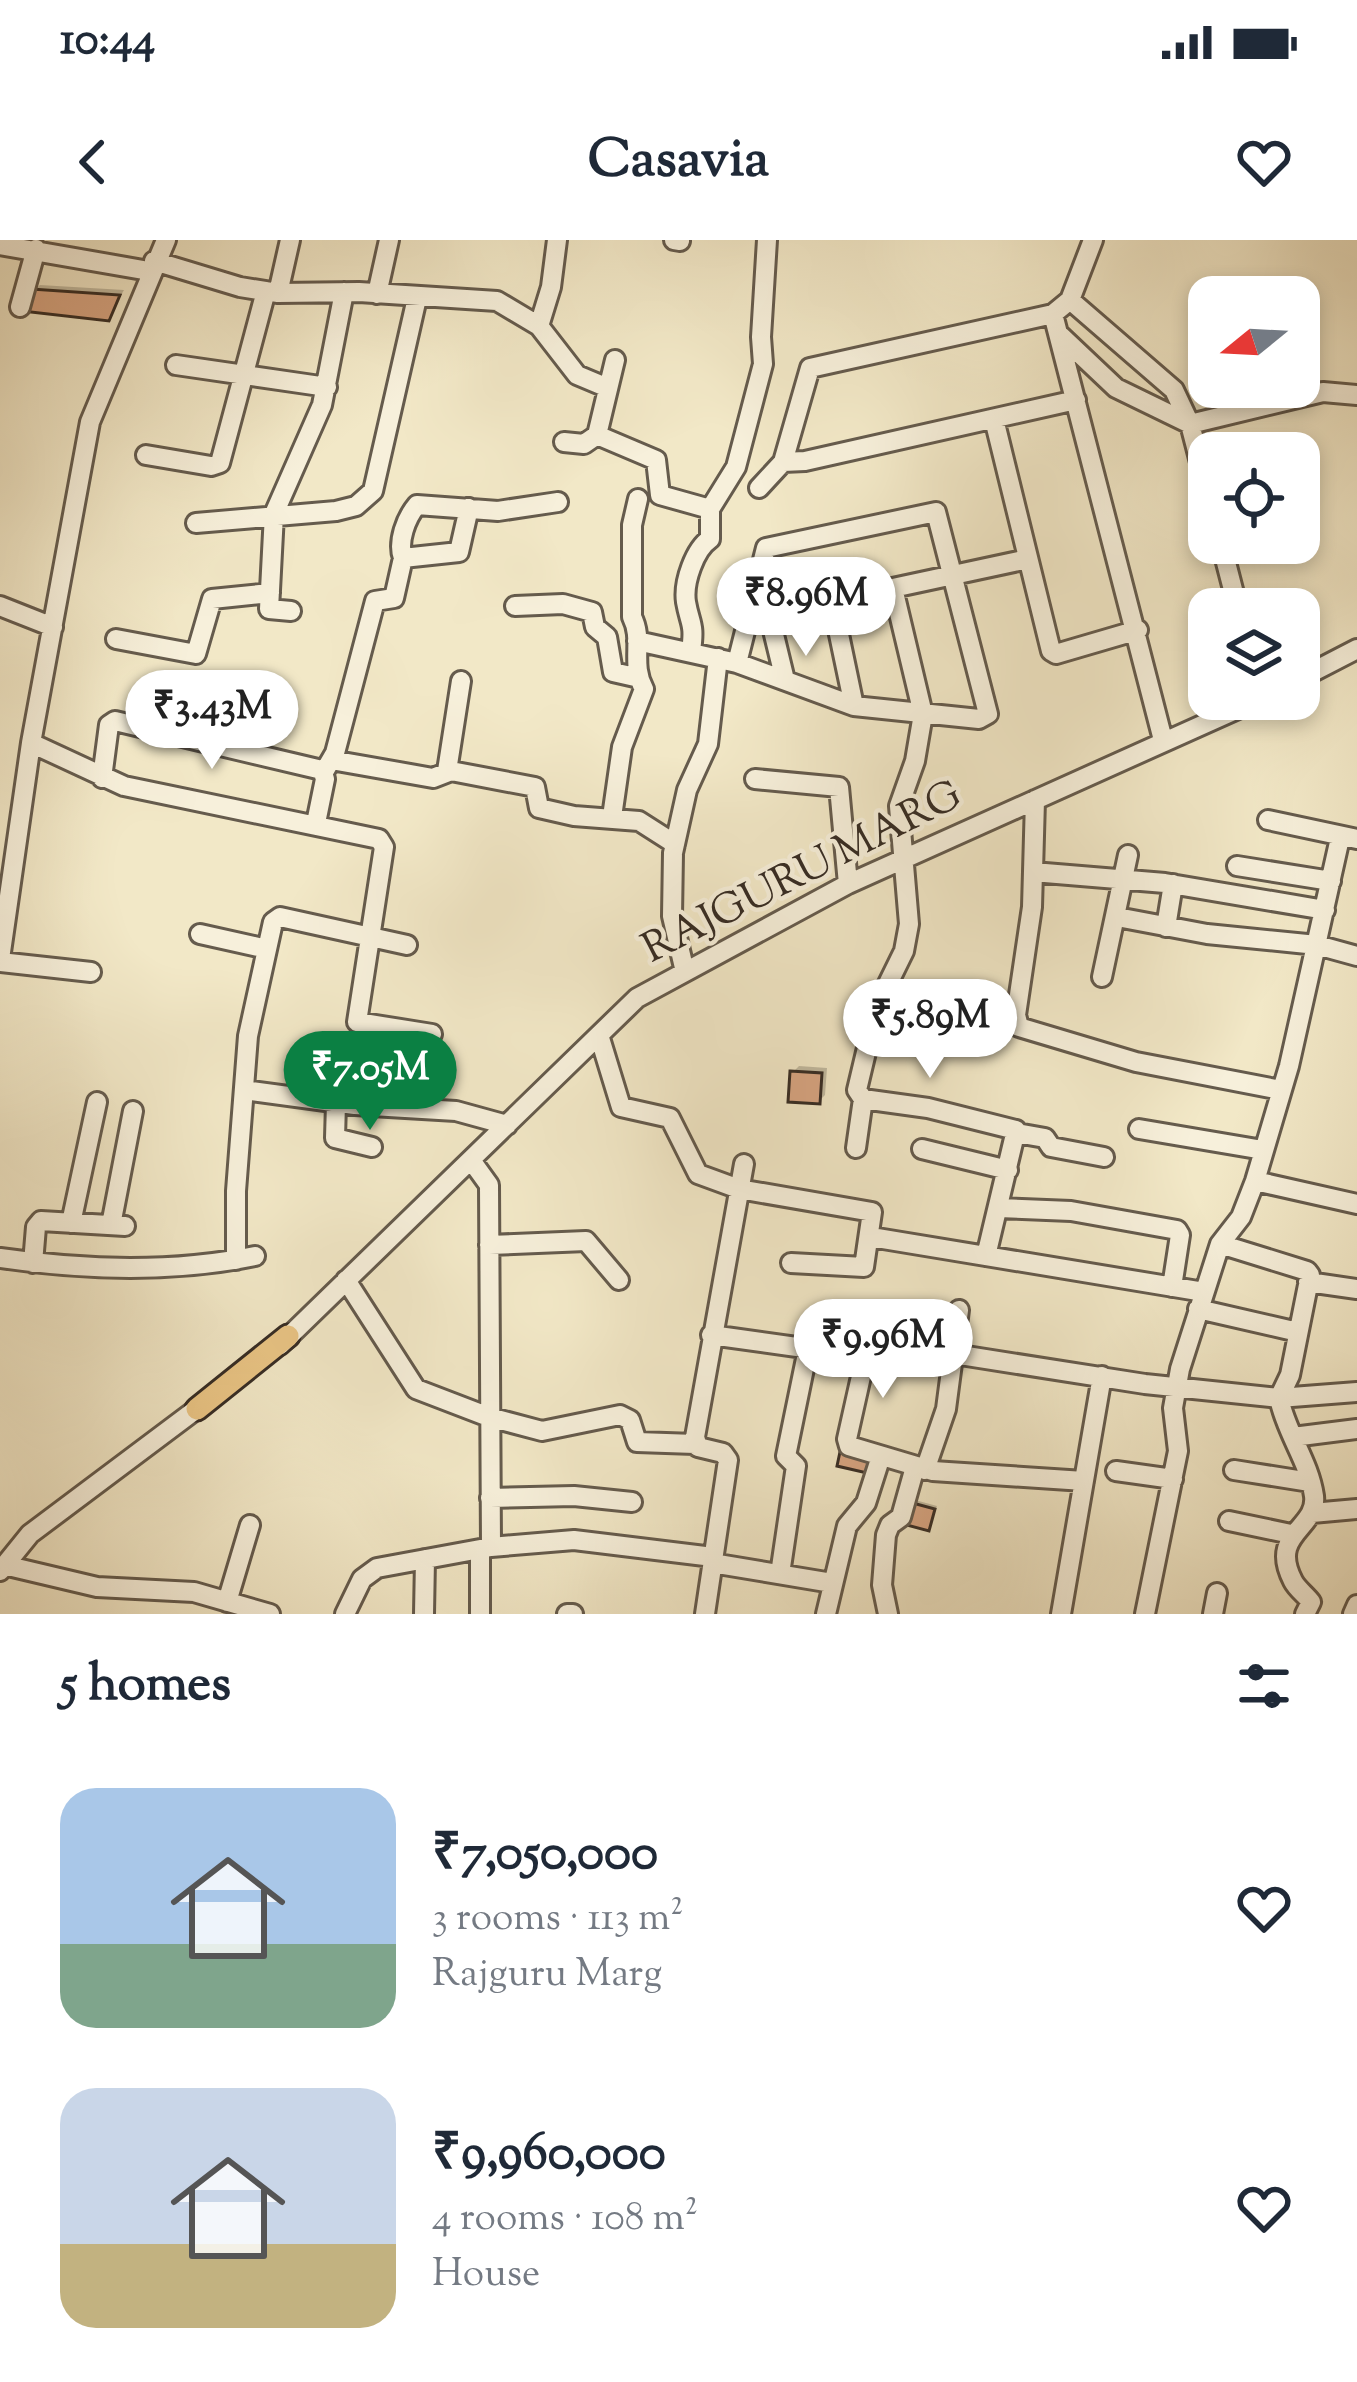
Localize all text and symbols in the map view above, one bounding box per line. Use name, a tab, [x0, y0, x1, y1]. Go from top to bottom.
text: 10:44	[60, 10, 155, 75]
text: Casavia	[588, 123, 769, 201]
icon: back	[60, 129, 126, 195]
icon: heart	[1231, 129, 1297, 195]
north arrow	[1188, 276, 1320, 408]
map controls	[1188, 276, 1320, 720]
button: locate	[1188, 432, 1320, 564]
pin: ₹8.96M	[708, 557, 904, 659]
text: ₹8.96M	[744, 568, 868, 624]
button: layers	[1188, 588, 1320, 720]
pin: ₹3.43M	[114, 670, 310, 772]
text: ₹3.43M	[152, 681, 272, 737]
street label: RAJGURU MARG	[633, 768, 973, 980]
pin: ₹5.89M	[832, 979, 1028, 1081]
text: ₹5.89M	[870, 990, 990, 1046]
pin: ₹7.05M	[272, 1031, 468, 1133]
text: ₹7.05M	[311, 1042, 429, 1098]
pin: ₹9.96M	[785, 1299, 981, 1401]
text: ₹9.96M	[821, 1310, 945, 1366]
text: 5 homes	[60, 1650, 231, 1723]
icon: filters	[1231, 1653, 1297, 1719]
text: ₹7,050,000	[432, 1819, 658, 1892]
icon: home	[156, 1836, 300, 1980]
icon: heart	[1231, 1875, 1297, 1941]
text: 3 rooms · 113 m²	[432, 1892, 683, 1948]
text: Rajguru Marg	[432, 1948, 662, 2004]
text: ₹9,960,000	[432, 2119, 666, 2192]
icon: home	[156, 2136, 300, 2280]
icon: heart	[1231, 2175, 1297, 2241]
text: 4 rooms · 108 m²	[432, 2192, 698, 2248]
text: House	[432, 2248, 540, 2304]

